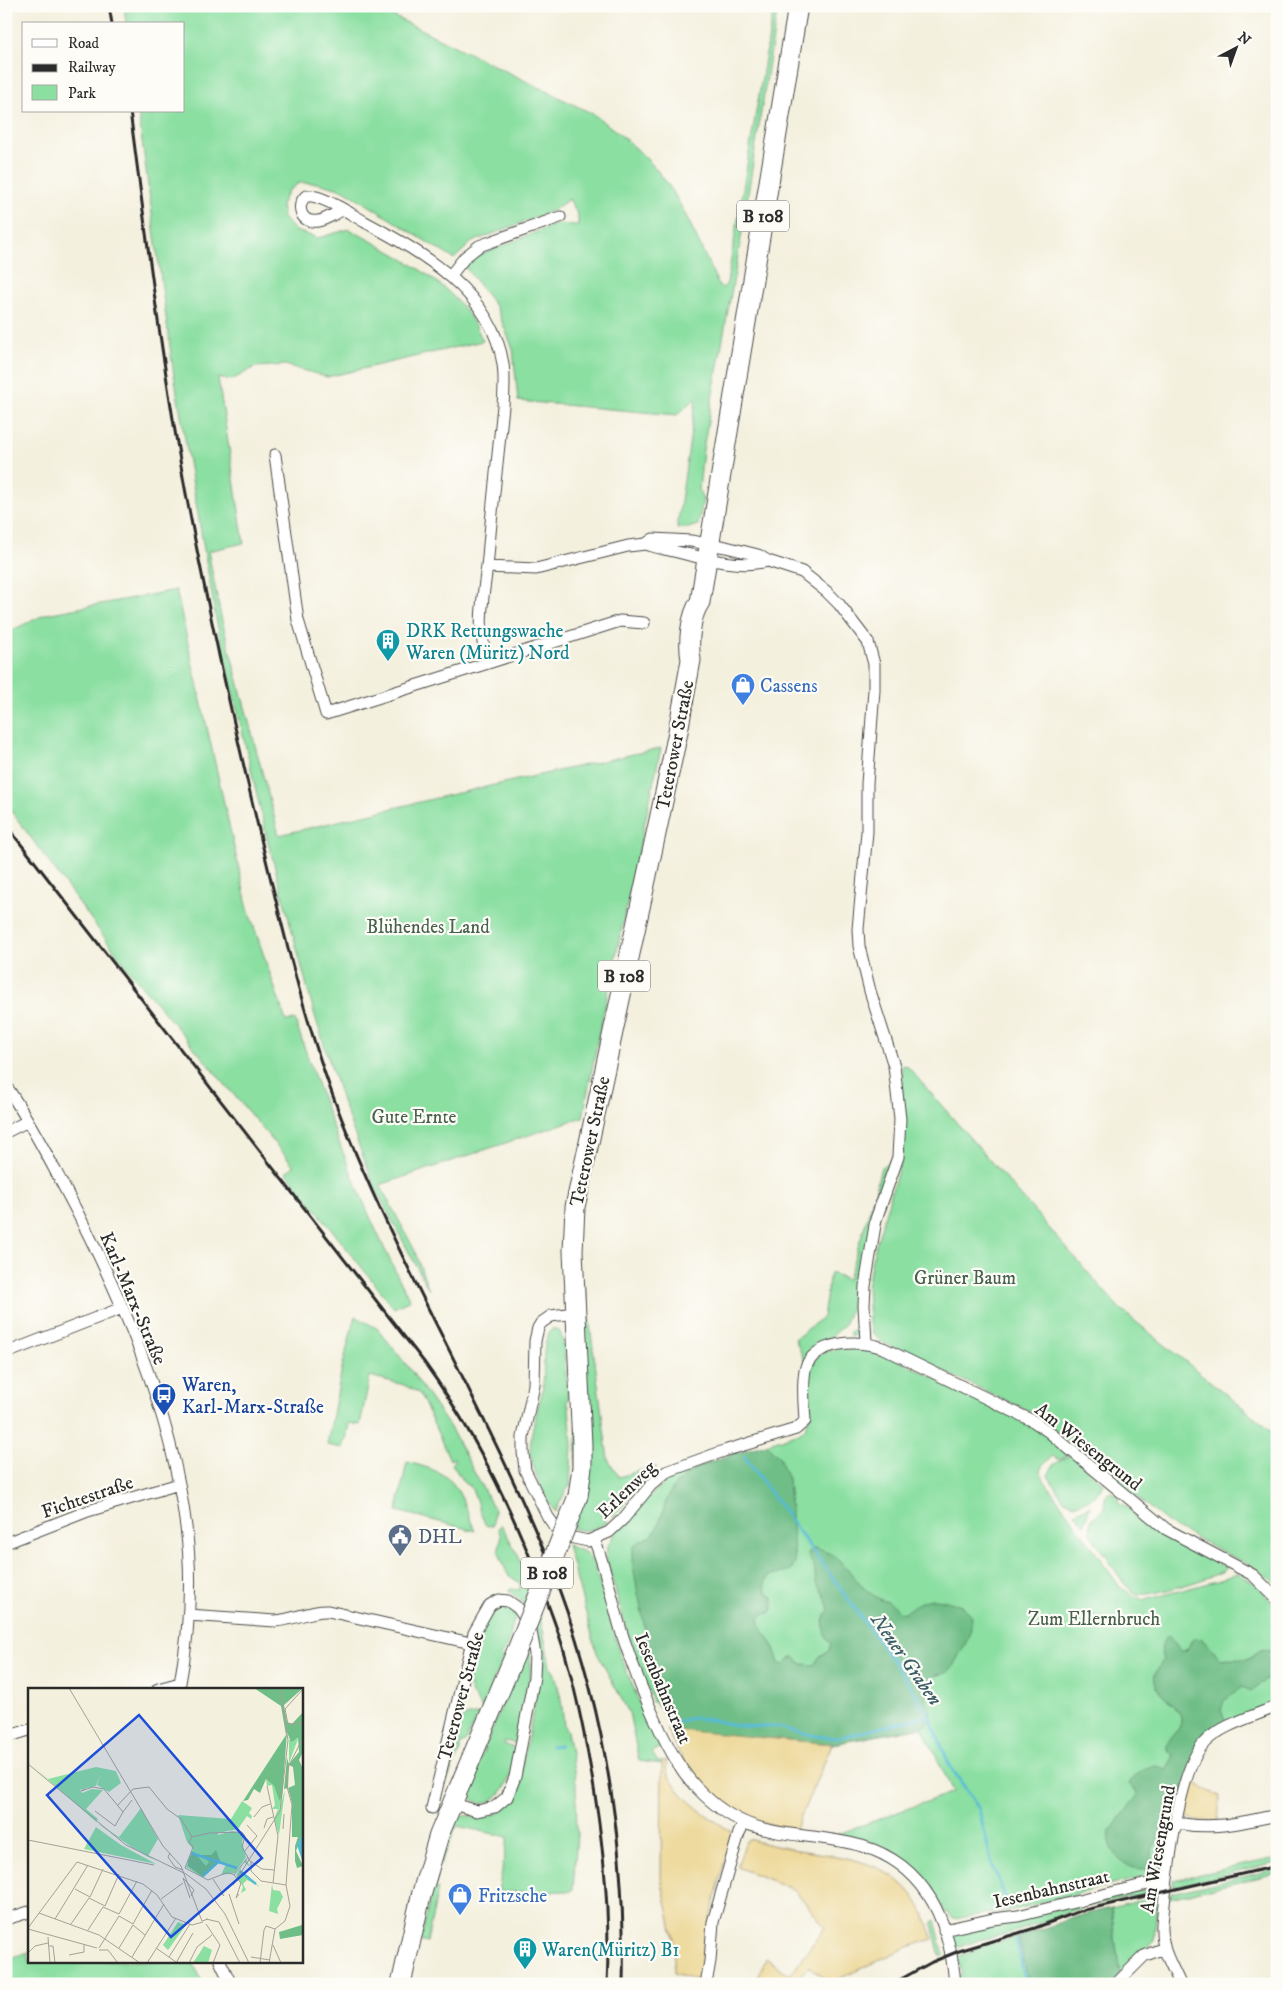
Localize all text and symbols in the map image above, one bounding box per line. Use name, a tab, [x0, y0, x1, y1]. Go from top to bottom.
legend	[22, 22, 185, 112]
north arrow	[1210, 22, 1260, 72]
text: N	[1234, 28, 1254, 50]
text: Road	[68, 34, 100, 53]
text: Railway	[68, 58, 116, 77]
text: Park	[68, 84, 97, 103]
road number: B 108	[737, 200, 789, 232]
place label: DRK Rettungswache Waren (Müritz) Nord	[405, 620, 570, 665]
building icon: DRK Rettungswache Waren (Müritz) Nord	[375, 628, 401, 662]
shop icon: Cassens	[730, 672, 756, 706]
place label: Cassens	[760, 675, 818, 698]
street label: Teterower Straße	[652, 678, 699, 812]
park label: Blühendes Land	[366, 916, 490, 939]
road number: B 108	[598, 960, 650, 991]
street label: Teterower Straße	[565, 1074, 615, 1208]
park label: Gute Ernte	[372, 1106, 457, 1129]
street label: Karl-Marx-Straße	[94, 1229, 171, 1369]
park label: Grüner Baum	[914, 1267, 1016, 1290]
place label: Waren, Karl-Marx-Straße	[181, 1374, 324, 1419]
bus stop icon: Waren, Karl-Marx-Straße	[151, 1382, 177, 1416]
street label: Am Wiesengrund	[1030, 1398, 1147, 1496]
street label: Erlenweg	[593, 1456, 662, 1524]
street label: Fichtestraße	[39, 1471, 136, 1524]
public building icon: DHL	[387, 1523, 413, 1557]
place label: DHL	[418, 1526, 462, 1549]
road number: B 108	[521, 1558, 573, 1589]
water label: Neuer Graben	[864, 1608, 947, 1711]
park label: Zum Ellernbruch	[1028, 1608, 1160, 1631]
street label: Teterower Straße	[433, 1629, 490, 1763]
street label: Iesenbahnstraat	[629, 1630, 696, 1747]
inset map	[28, 1688, 302, 1962]
street label: Am Wiesengrund	[1136, 1783, 1181, 1915]
street label: Iesenbahnstraat	[991, 1865, 1111, 1914]
shop icon: Fritzsche	[447, 1882, 473, 1916]
place label: Fritzsche	[478, 1885, 547, 1908]
building icon: Waren(Müritz) B1	[512, 1936, 538, 1970]
place label: Waren(Müritz) B1	[541, 1939, 680, 1962]

